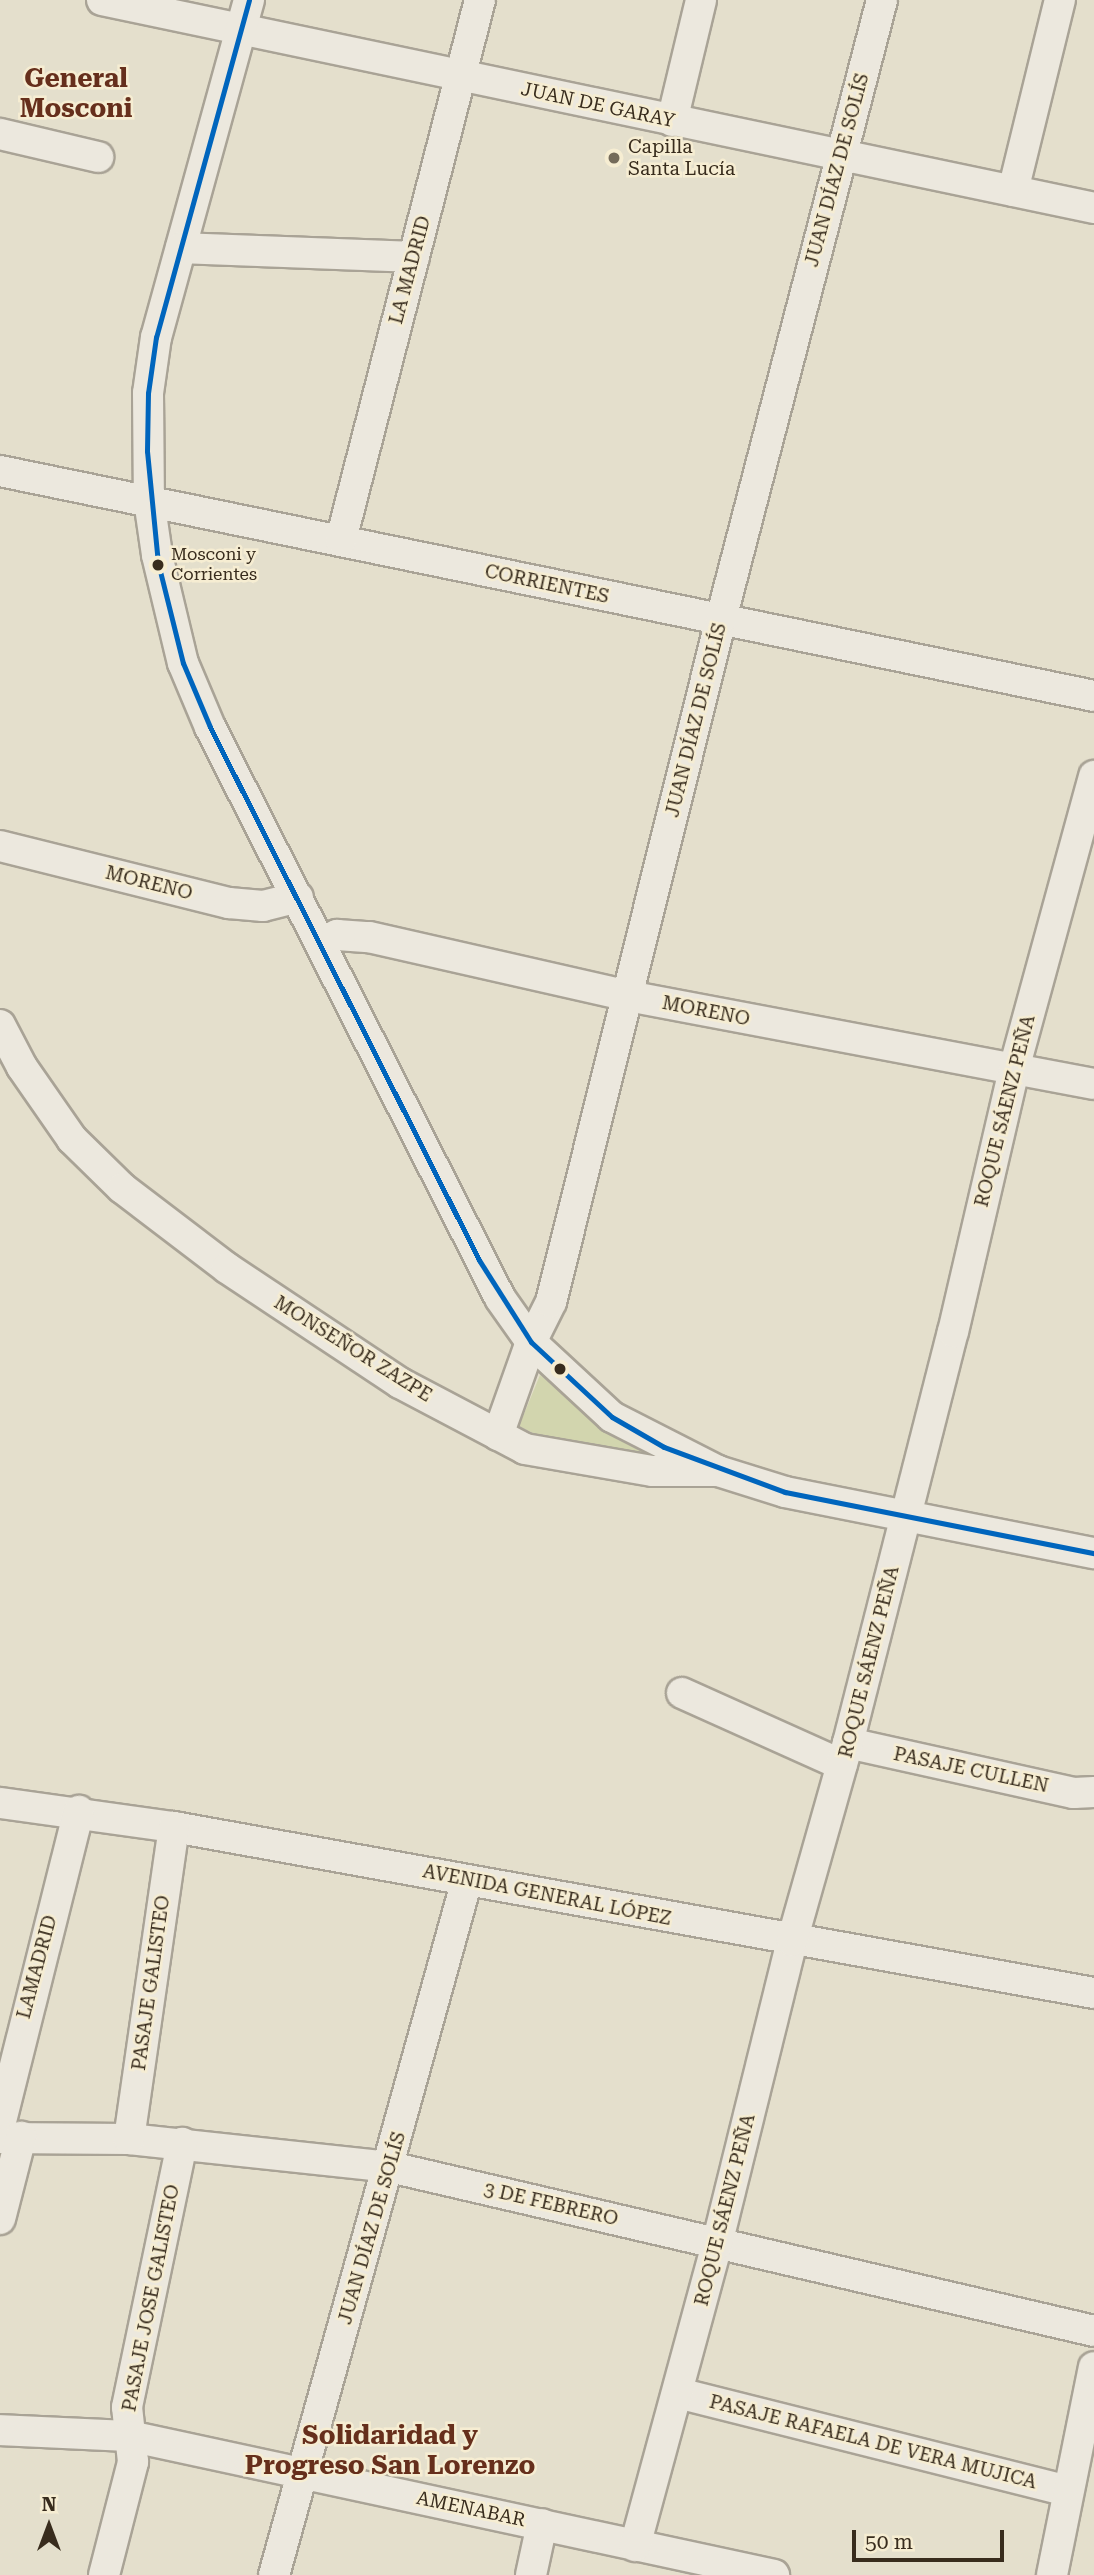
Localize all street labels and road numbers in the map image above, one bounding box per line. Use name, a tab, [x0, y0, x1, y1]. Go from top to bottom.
street label: JUAN DÍAZ DE SOLÍS	[800, 71, 874, 269]
street label: JUAN DE GARAY	[519, 78, 677, 132]
street label: LA MADRID	[385, 213, 435, 327]
street label: CORRIENTES	[483, 560, 611, 608]
street label: JUAN DÍAZ DE SOLÍS	[661, 620, 731, 820]
street label: MORENO	[103, 861, 195, 905]
street label: MORENO	[660, 991, 752, 1031]
street label: ROQUE SÁENZ PEÑA	[970, 1013, 1040, 1209]
street label: MONSEÑOR ZAZPE	[270, 1291, 436, 1407]
street label: ROQUE SÁENZ PEÑA	[834, 1564, 904, 1760]
street label: PASAJE CULLEN	[891, 1742, 1051, 1798]
street label: AVENIDA GENERAL LÓPEZ	[421, 1860, 673, 1930]
street label: PASAJE GALISTEO	[127, 1894, 175, 2072]
street label: LAMADRID	[12, 1913, 62, 2021]
street label: ROQUE SÁENZ PEÑA	[690, 2112, 760, 2308]
street label: JUAN DÍAZ DE SOLÍS	[334, 2129, 410, 2327]
street label: 3 DE FEBRERO	[482, 2177, 620, 2231]
street label: PASAJE JOSE GALISTEO	[118, 2182, 184, 2414]
street label: PASAJE RAFAELA DE VERA MUJICA	[707, 2390, 1039, 2494]
street label: AMENABAR	[414, 2486, 528, 2532]

